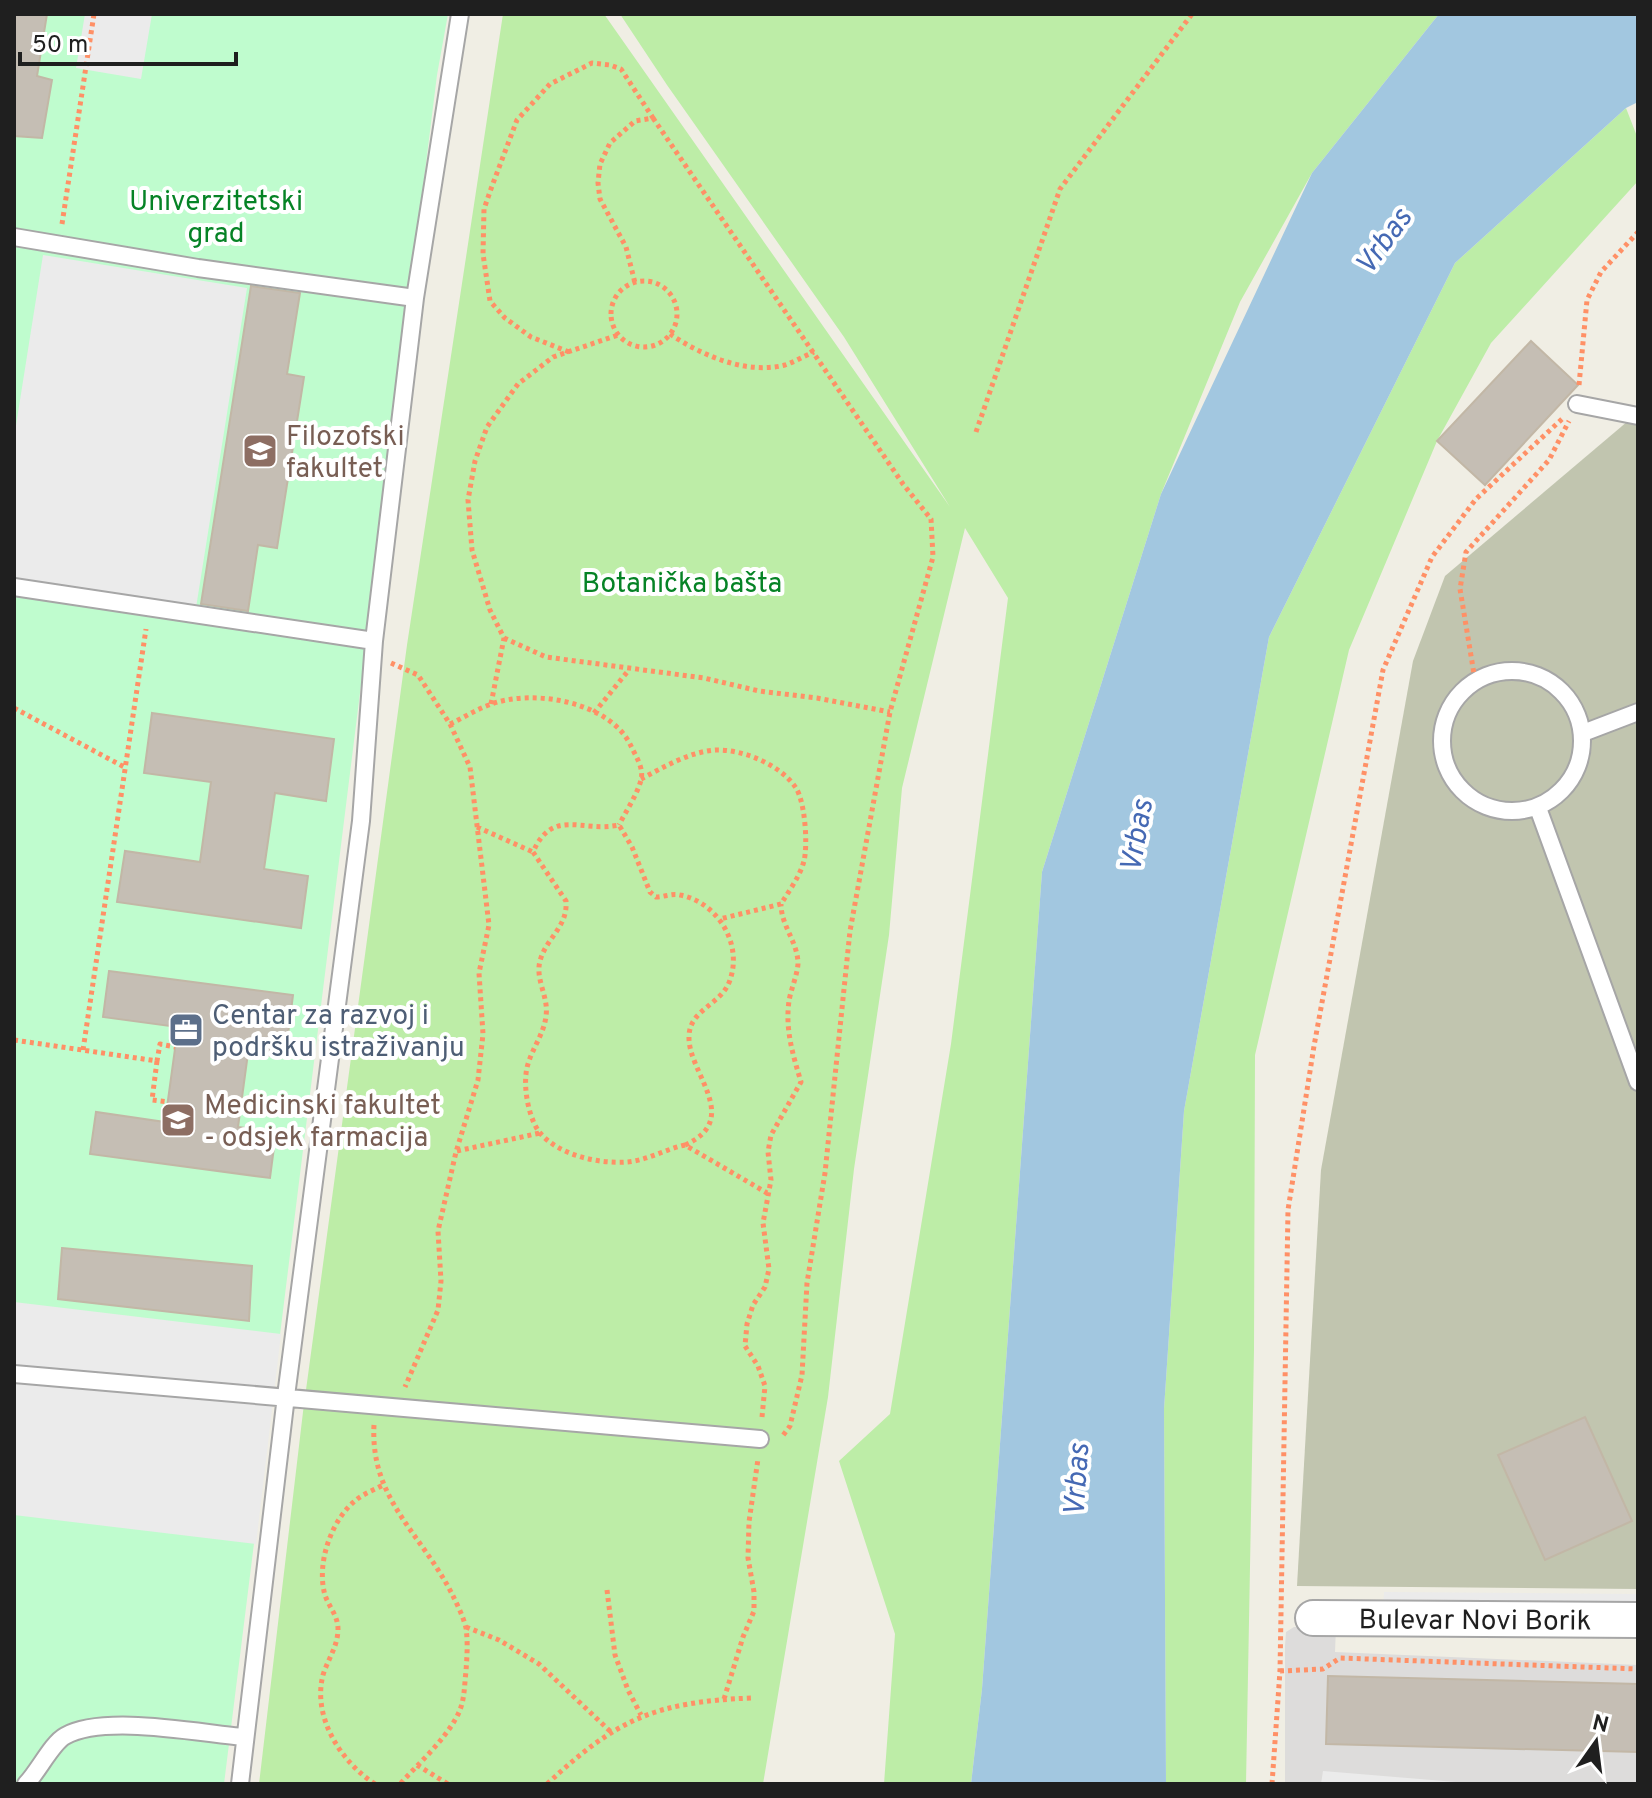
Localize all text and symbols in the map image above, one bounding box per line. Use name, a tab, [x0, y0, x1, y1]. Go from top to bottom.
scale bar	[20, 16, 236, 66]
text: 50 m	[32, 31, 88, 61]
park label: Univerzitetski grad	[129, 185, 303, 253]
water label: Vrbas	[1348, 201, 1422, 283]
place label: Filozofski fakultet	[286, 420, 405, 488]
school or university icon: Filozofski fakultet	[241, 432, 279, 470]
park label: Botanička bašta	[582, 567, 782, 603]
water label: Vrbas	[1114, 796, 1163, 876]
place label: Centar za razvoj i podršku istraživanju	[212, 999, 465, 1067]
office icon: Centar za razvoj i podršku istraživanju	[167, 1011, 205, 1049]
place label: Medicinski fakultet - odsjek farmacija	[204, 1089, 441, 1157]
school or university icon: Medicinski fakultet - odsjek farmacija	[159, 1101, 197, 1139]
water label: Vrbas	[1057, 1442, 1100, 1518]
street label: Bulevar Novi Borik	[1359, 1603, 1591, 1641]
north arrow	[1556, 1702, 1636, 1782]
text: N	[1589, 1710, 1611, 1740]

